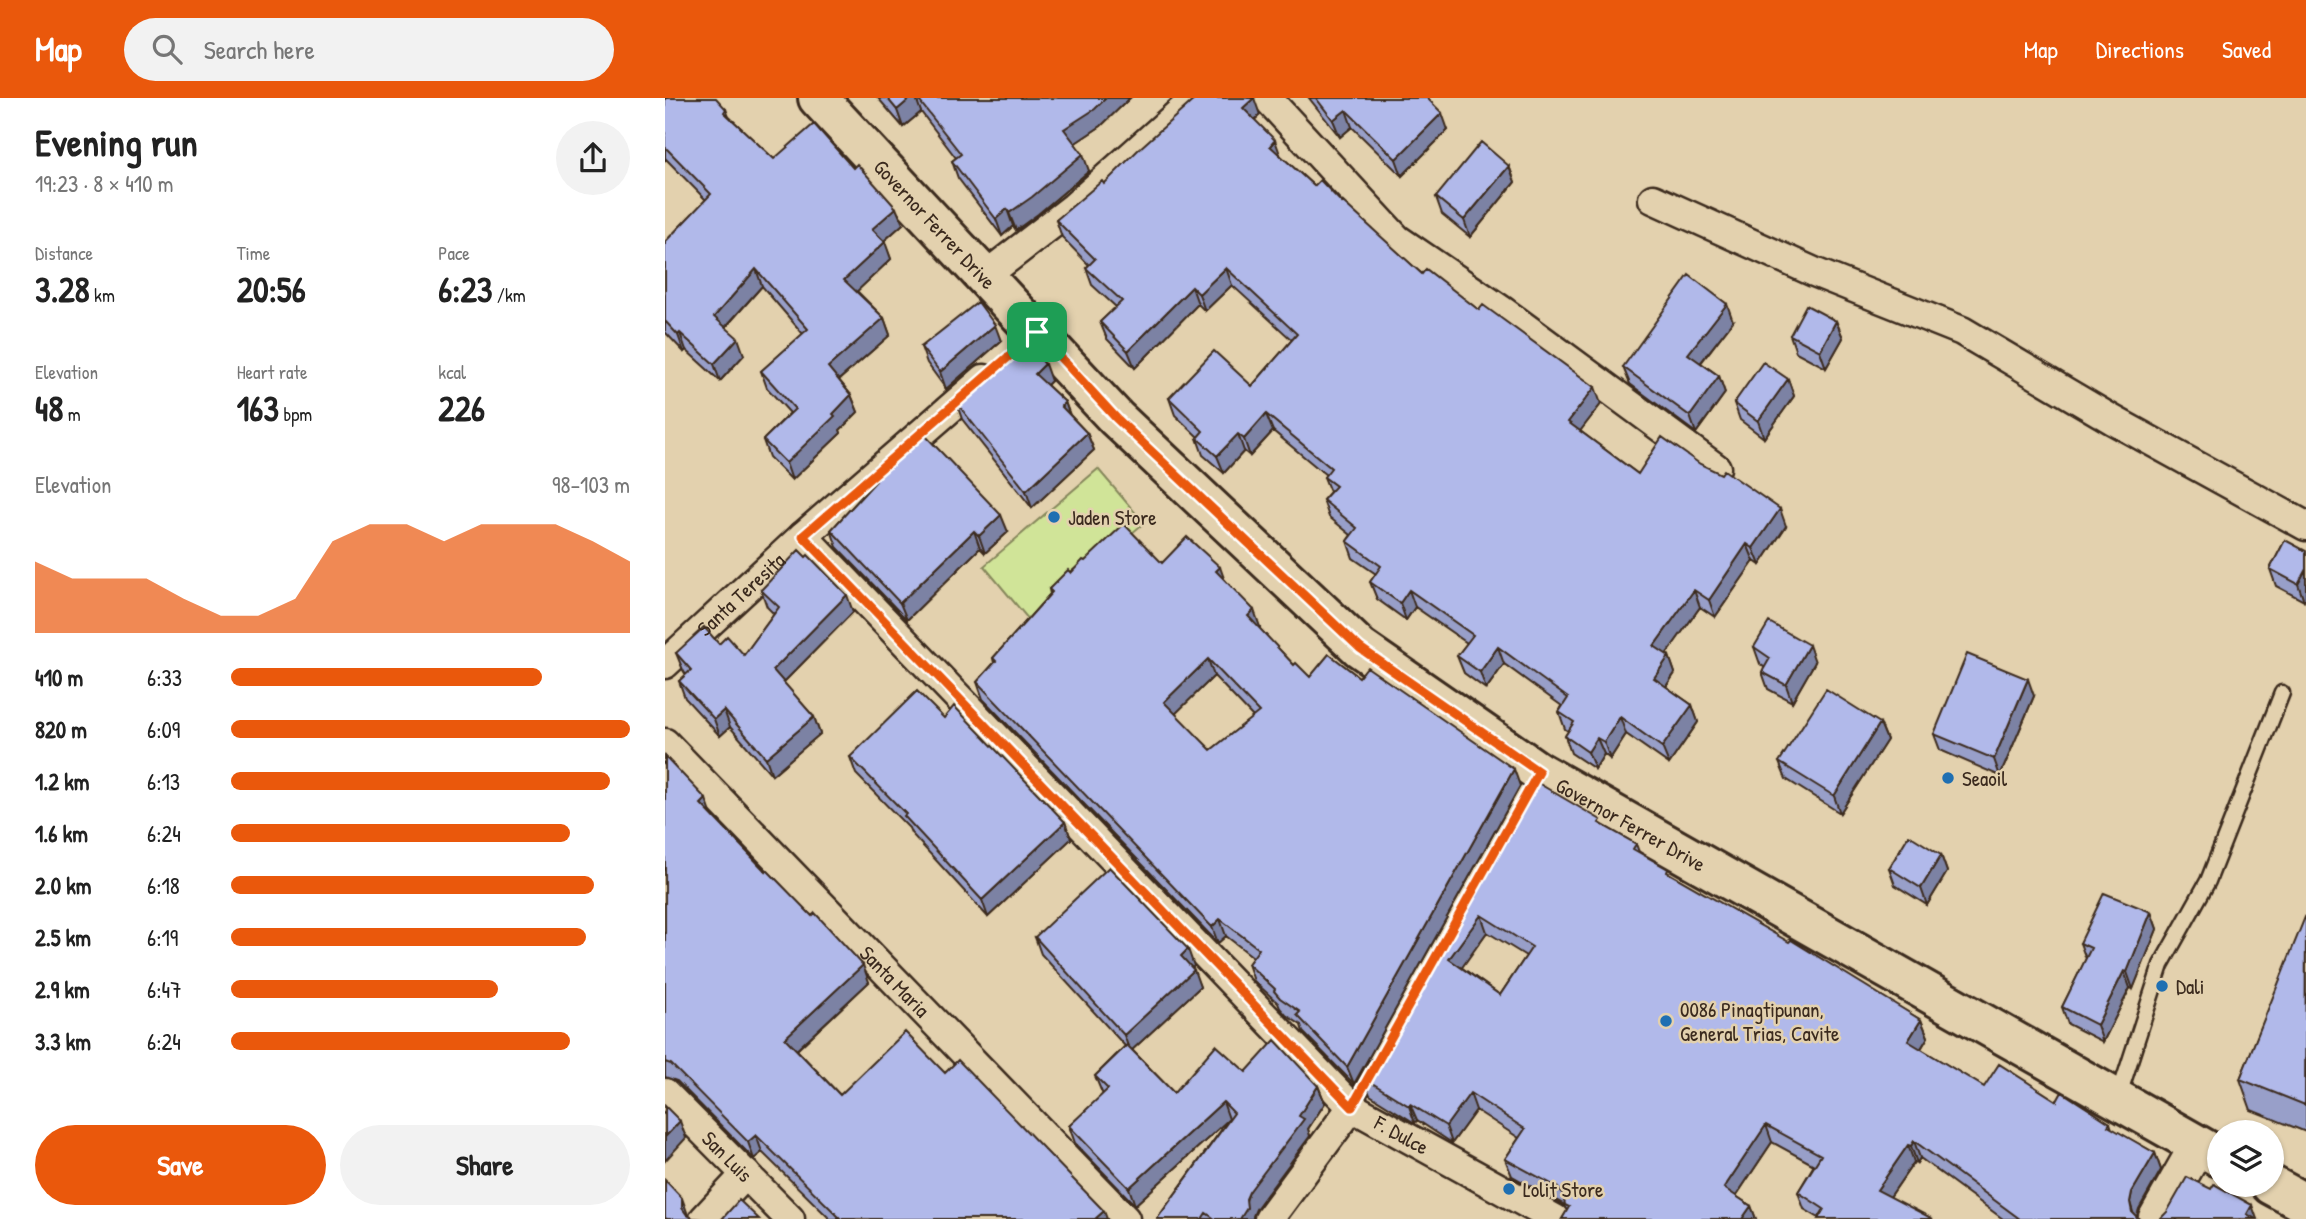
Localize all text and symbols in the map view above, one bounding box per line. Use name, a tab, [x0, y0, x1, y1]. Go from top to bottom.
search box	[124, 18, 614, 81]
text: Map	[35, 27, 82, 71]
icon: search	[148, 30, 186, 68]
text: Search here	[204, 32, 315, 67]
text: Map	[2024, 33, 2058, 65]
text: Directions	[2096, 33, 2184, 65]
text: Saved	[2222, 33, 2271, 65]
text: Evening run	[35, 116, 198, 168]
button: share	[556, 121, 630, 195]
street label: Governor Ferrer Drive	[867, 153, 1003, 295]
text: 19:23 · 8 × 410 m	[35, 168, 173, 199]
text: Distance	[35, 240, 93, 266]
text: Time	[237, 240, 270, 266]
text: Pace	[438, 240, 470, 266]
text: 3.28	[35, 266, 90, 313]
text: 20:56	[237, 266, 306, 313]
text: 6:23	[438, 266, 492, 313]
text: km	[90, 282, 115, 308]
text: /km	[492, 282, 526, 308]
pin	[1007, 302, 1067, 362]
icon: arrive	[1018, 313, 1056, 351]
text: Elevation	[35, 359, 98, 385]
text: Heart rate	[237, 359, 308, 385]
text: kcal	[438, 359, 466, 385]
text: 48	[35, 385, 63, 432]
text: 163	[237, 385, 279, 432]
text: 226	[438, 385, 485, 432]
text: m	[63, 401, 81, 427]
text: bpm	[279, 401, 312, 427]
text: Elevation	[35, 469, 111, 500]
text: 98–103 m	[552, 469, 630, 500]
place label: Jaden Store	[1068, 503, 1157, 532]
marker: Jaden Store	[1046, 509, 1062, 525]
street label: Santa Teresita	[690, 546, 791, 642]
text: 410 m	[35, 662, 83, 693]
text: 6:33	[147, 662, 182, 693]
text: 820 m	[35, 714, 87, 745]
text: 6:09	[147, 714, 180, 745]
place label: Seaoil	[1962, 764, 2007, 793]
text: 1.2 km	[35, 766, 90, 797]
text: 6:13	[147, 766, 180, 797]
street label: Governor Ferrer Drive	[1551, 770, 1711, 878]
marker: Seaoil	[1940, 770, 1956, 786]
text: 1.6 km	[35, 818, 88, 849]
text: 6:24	[147, 818, 181, 849]
text: 2.0 km	[35, 870, 91, 901]
text: 6:18	[147, 870, 180, 901]
text: 2.5 km	[35, 922, 91, 953]
text: 6:19	[147, 922, 178, 953]
street label: Santa Maria	[854, 939, 937, 1023]
place label: Dali	[2176, 972, 2205, 1001]
text: 2.9 km	[35, 974, 90, 1005]
text: 6:47	[147, 974, 182, 1005]
marker: Dali	[2154, 978, 2170, 994]
place label: 0086 Pinagtipunan, General Trias, Cavite	[1680, 995, 1839, 1048]
marker: 0086 Pinagtipunan, General Trias, Cavite	[1658, 1013, 1674, 1029]
text: 3.3 km	[35, 1026, 91, 1057]
text: 6:24	[147, 1026, 181, 1057]
street label: F. Dulce	[1369, 1107, 1434, 1161]
map controls	[2207, 1120, 2284, 1197]
button: layers	[2207, 1120, 2284, 1197]
street label: San Luis	[696, 1124, 760, 1188]
button: Save	[35, 1125, 326, 1205]
button: Share	[340, 1125, 630, 1205]
place label: Lolit Store	[1523, 1175, 1603, 1204]
marker: Lolit Store	[1501, 1181, 1517, 1197]

